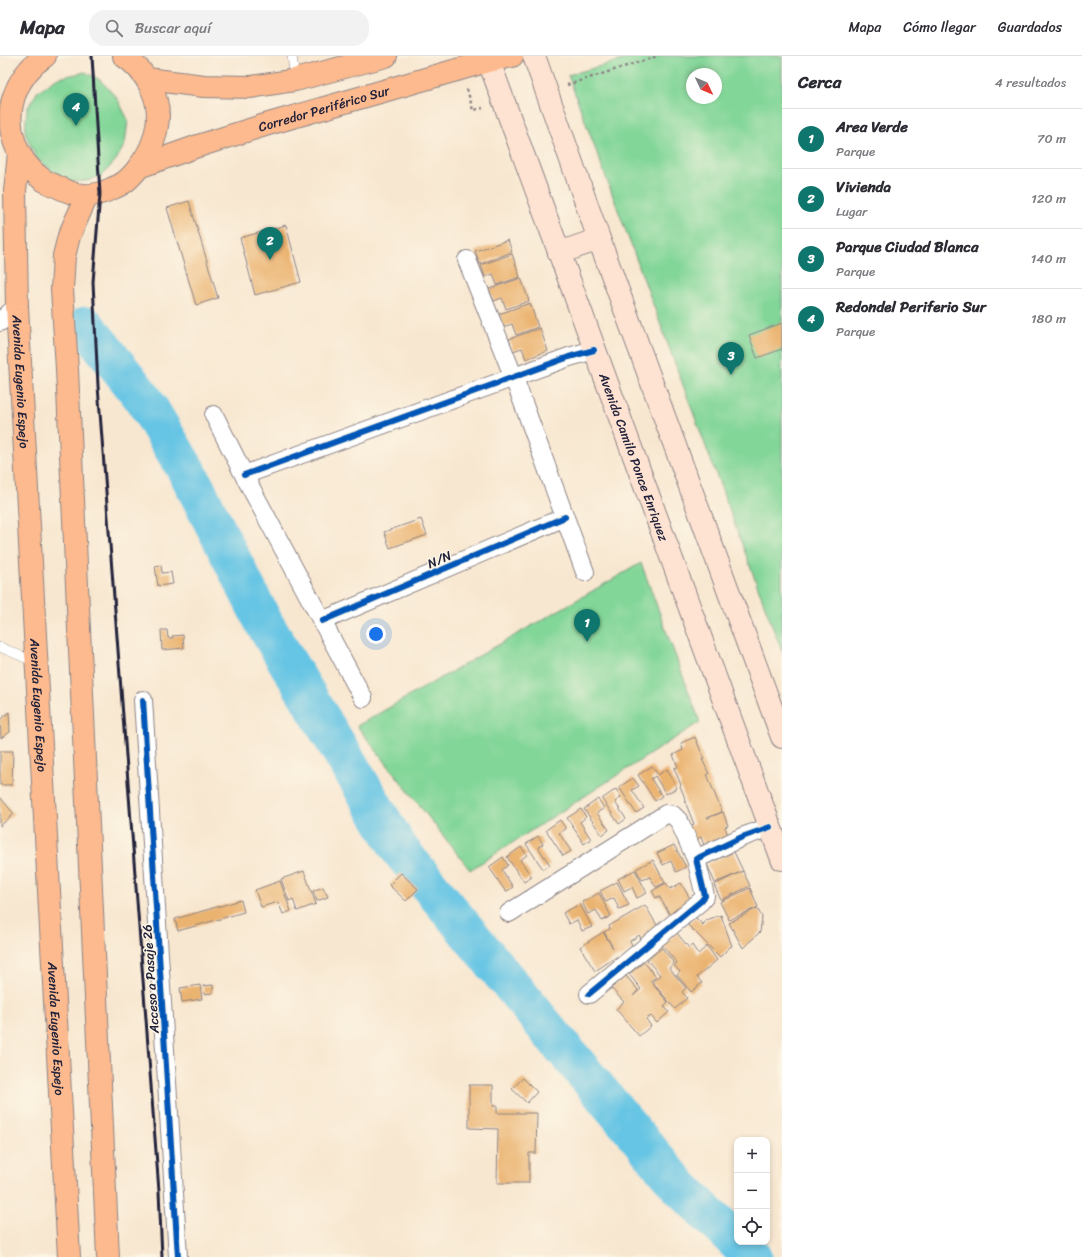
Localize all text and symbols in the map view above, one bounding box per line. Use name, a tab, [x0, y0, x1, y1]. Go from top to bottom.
search box	[89, 10, 369, 46]
text: Mapa	[20, 11, 65, 44]
text: Buscar aquí	[135, 15, 211, 41]
text: Mapa	[848, 15, 881, 40]
text: Cómo llegar	[903, 15, 976, 40]
text: Guardados	[998, 15, 1062, 40]
icon: search	[103, 17, 125, 39]
text: Cerca	[798, 67, 841, 97]
north arrow	[686, 68, 722, 104]
text: 4 resultados	[995, 71, 1066, 94]
street label: Corredor Periférico Sur	[255, 79, 393, 138]
pin: 4	[63, 93, 89, 126]
text: Area Verde	[836, 114, 908, 140]
text: 1	[808, 127, 814, 150]
text: 70 m	[1037, 127, 1066, 150]
text: Parque	[836, 140, 875, 163]
text: Vivienda	[836, 174, 891, 200]
text: 2	[807, 187, 815, 210]
text: 120 m	[1031, 187, 1066, 210]
text: Lugar	[836, 200, 867, 223]
pin: 2	[257, 227, 283, 260]
text: Parque Ciudad Blanca	[836, 234, 978, 260]
text: 3	[807, 247, 815, 270]
text: 140 m	[1031, 247, 1066, 270]
text: Parque	[836, 260, 875, 283]
text: Redondel Periferio Sur	[836, 294, 986, 320]
text: 4	[807, 307, 815, 330]
text: 180 m	[1031, 307, 1066, 330]
street label: Avenida Eugenio Espejo	[5, 313, 36, 450]
text: Parque	[836, 320, 875, 343]
pin: 3	[718, 342, 744, 375]
street label: Avenida Camilo Ponce Enriquez	[592, 369, 676, 545]
street label: N/N	[423, 544, 455, 575]
pin: 1	[574, 609, 600, 642]
your location	[366, 624, 386, 644]
street label: Avenida Eugenio Espejo	[23, 637, 53, 773]
street label: Acceso a Pasaje 26	[135, 924, 166, 1035]
street label: Avenida Eugenio Espejo	[41, 960, 71, 1097]
map controls	[734, 1137, 770, 1245]
button: +	[734, 1137, 770, 1173]
button: −	[734, 1173, 770, 1209]
button: locate	[734, 1209, 770, 1245]

